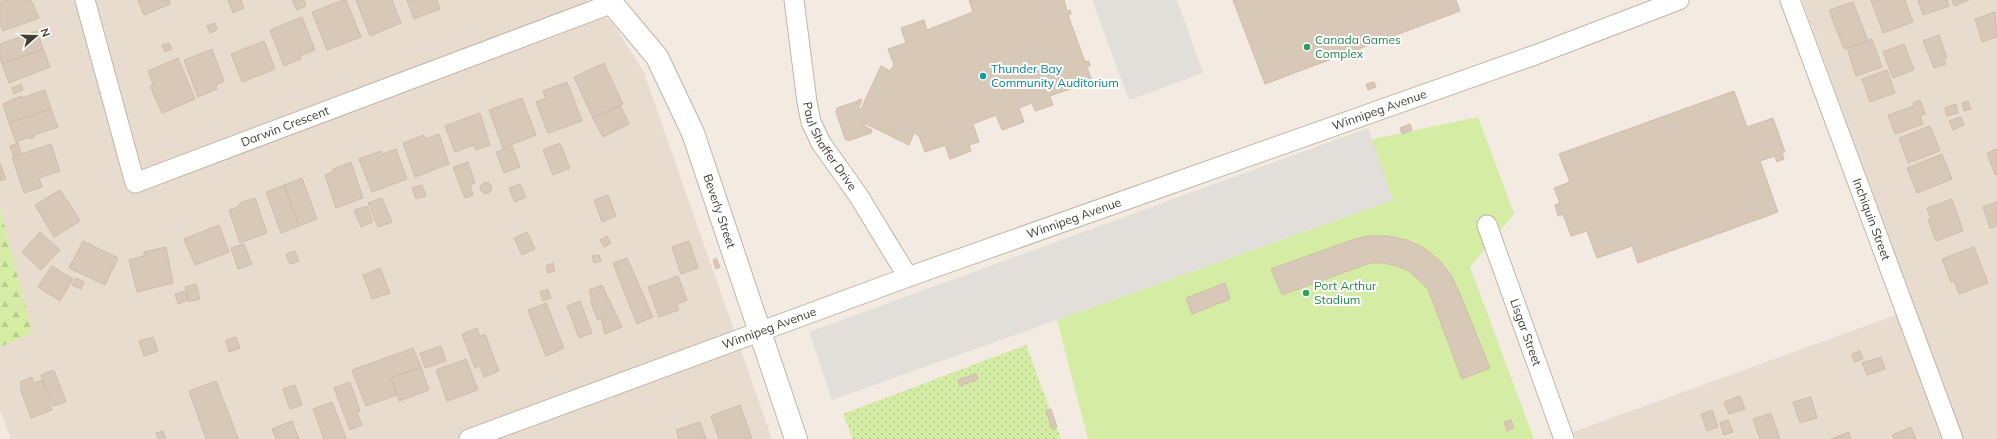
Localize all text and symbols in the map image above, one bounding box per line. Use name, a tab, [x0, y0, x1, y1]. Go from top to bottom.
north arrow	[16, 16, 56, 56]
text: N	[37, 26, 53, 39]
place label: Canada Games Complex	[1315, 32, 1401, 61]
marker: Canada Games Complex	[1302, 42, 1312, 52]
place label: Thunder Bay Community Auditorium	[991, 61, 1119, 90]
marker: Thunder Bay Community Auditorium	[978, 71, 988, 81]
street label: Winnipeg Avenue	[1330, 86, 1428, 133]
street label: Paul Shaffer Drive	[800, 100, 860, 193]
street label: Darwin Crescent	[239, 103, 331, 149]
street label: Beverly Street	[700, 172, 739, 250]
street label: Inchiquin Street	[1850, 176, 1894, 262]
street label: Winnipeg Avenue	[1025, 194, 1123, 241]
place label: Port Arthur Stadium	[1314, 278, 1377, 307]
marker: Port Arthur Stadium	[1301, 288, 1311, 298]
street label: Lisgar Street	[1507, 296, 1545, 368]
street label: Winnipeg Avenue	[720, 304, 818, 352]

